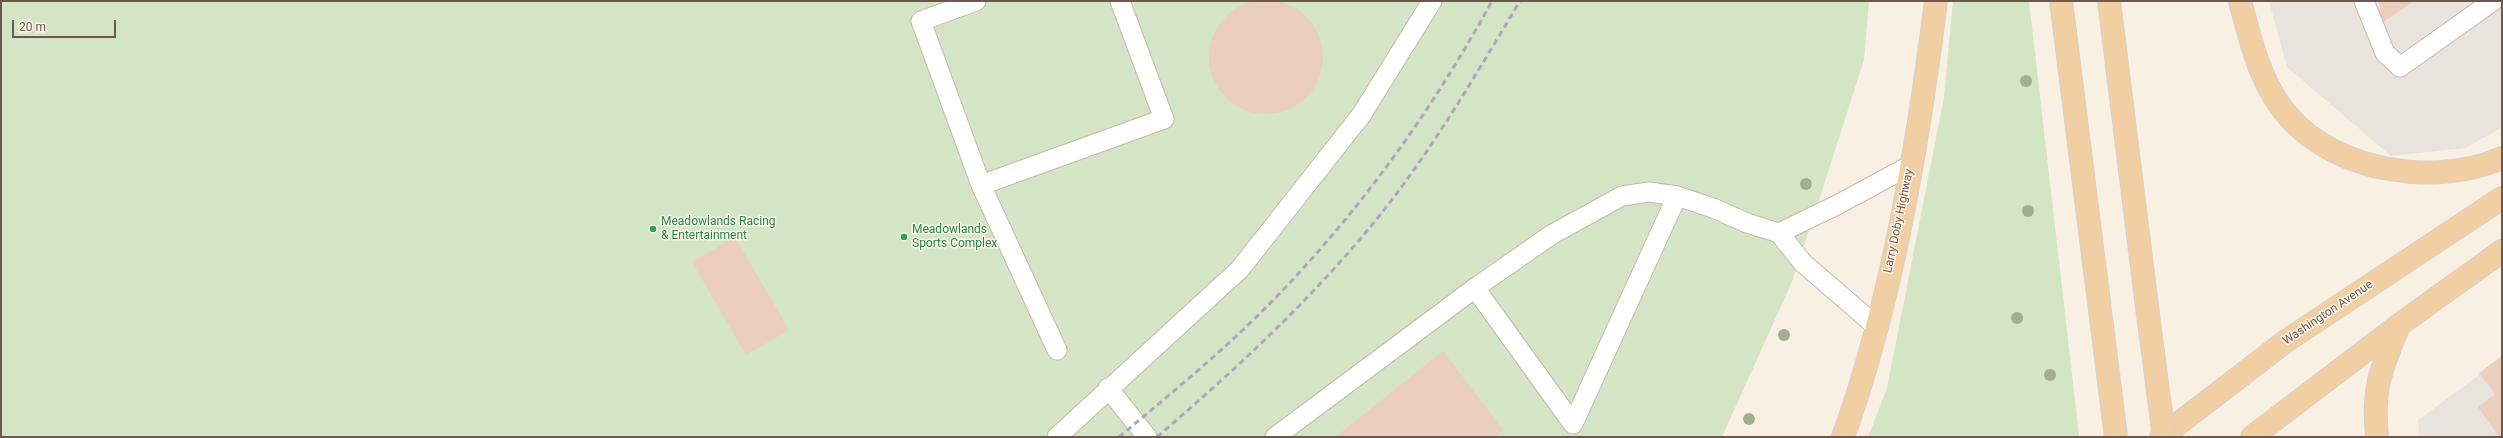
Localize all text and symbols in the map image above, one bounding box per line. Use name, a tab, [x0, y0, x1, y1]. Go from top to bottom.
scale bar	[14, 12, 118, 38]
text: 20 m	[19, 20, 46, 34]
street label: Larry Doby Highway	[1881, 168, 1917, 274]
place label: Meadowlands Racing & Entertainment	[661, 215, 775, 243]
place label: Meadowlands Sports Complex	[912, 223, 997, 251]
marker: Meadowlands Racing & Entertainment	[648, 224, 658, 234]
marker: Meadowlands Sports Complex	[899, 232, 909, 242]
street label: Washington Avenue	[2280, 278, 2376, 348]

